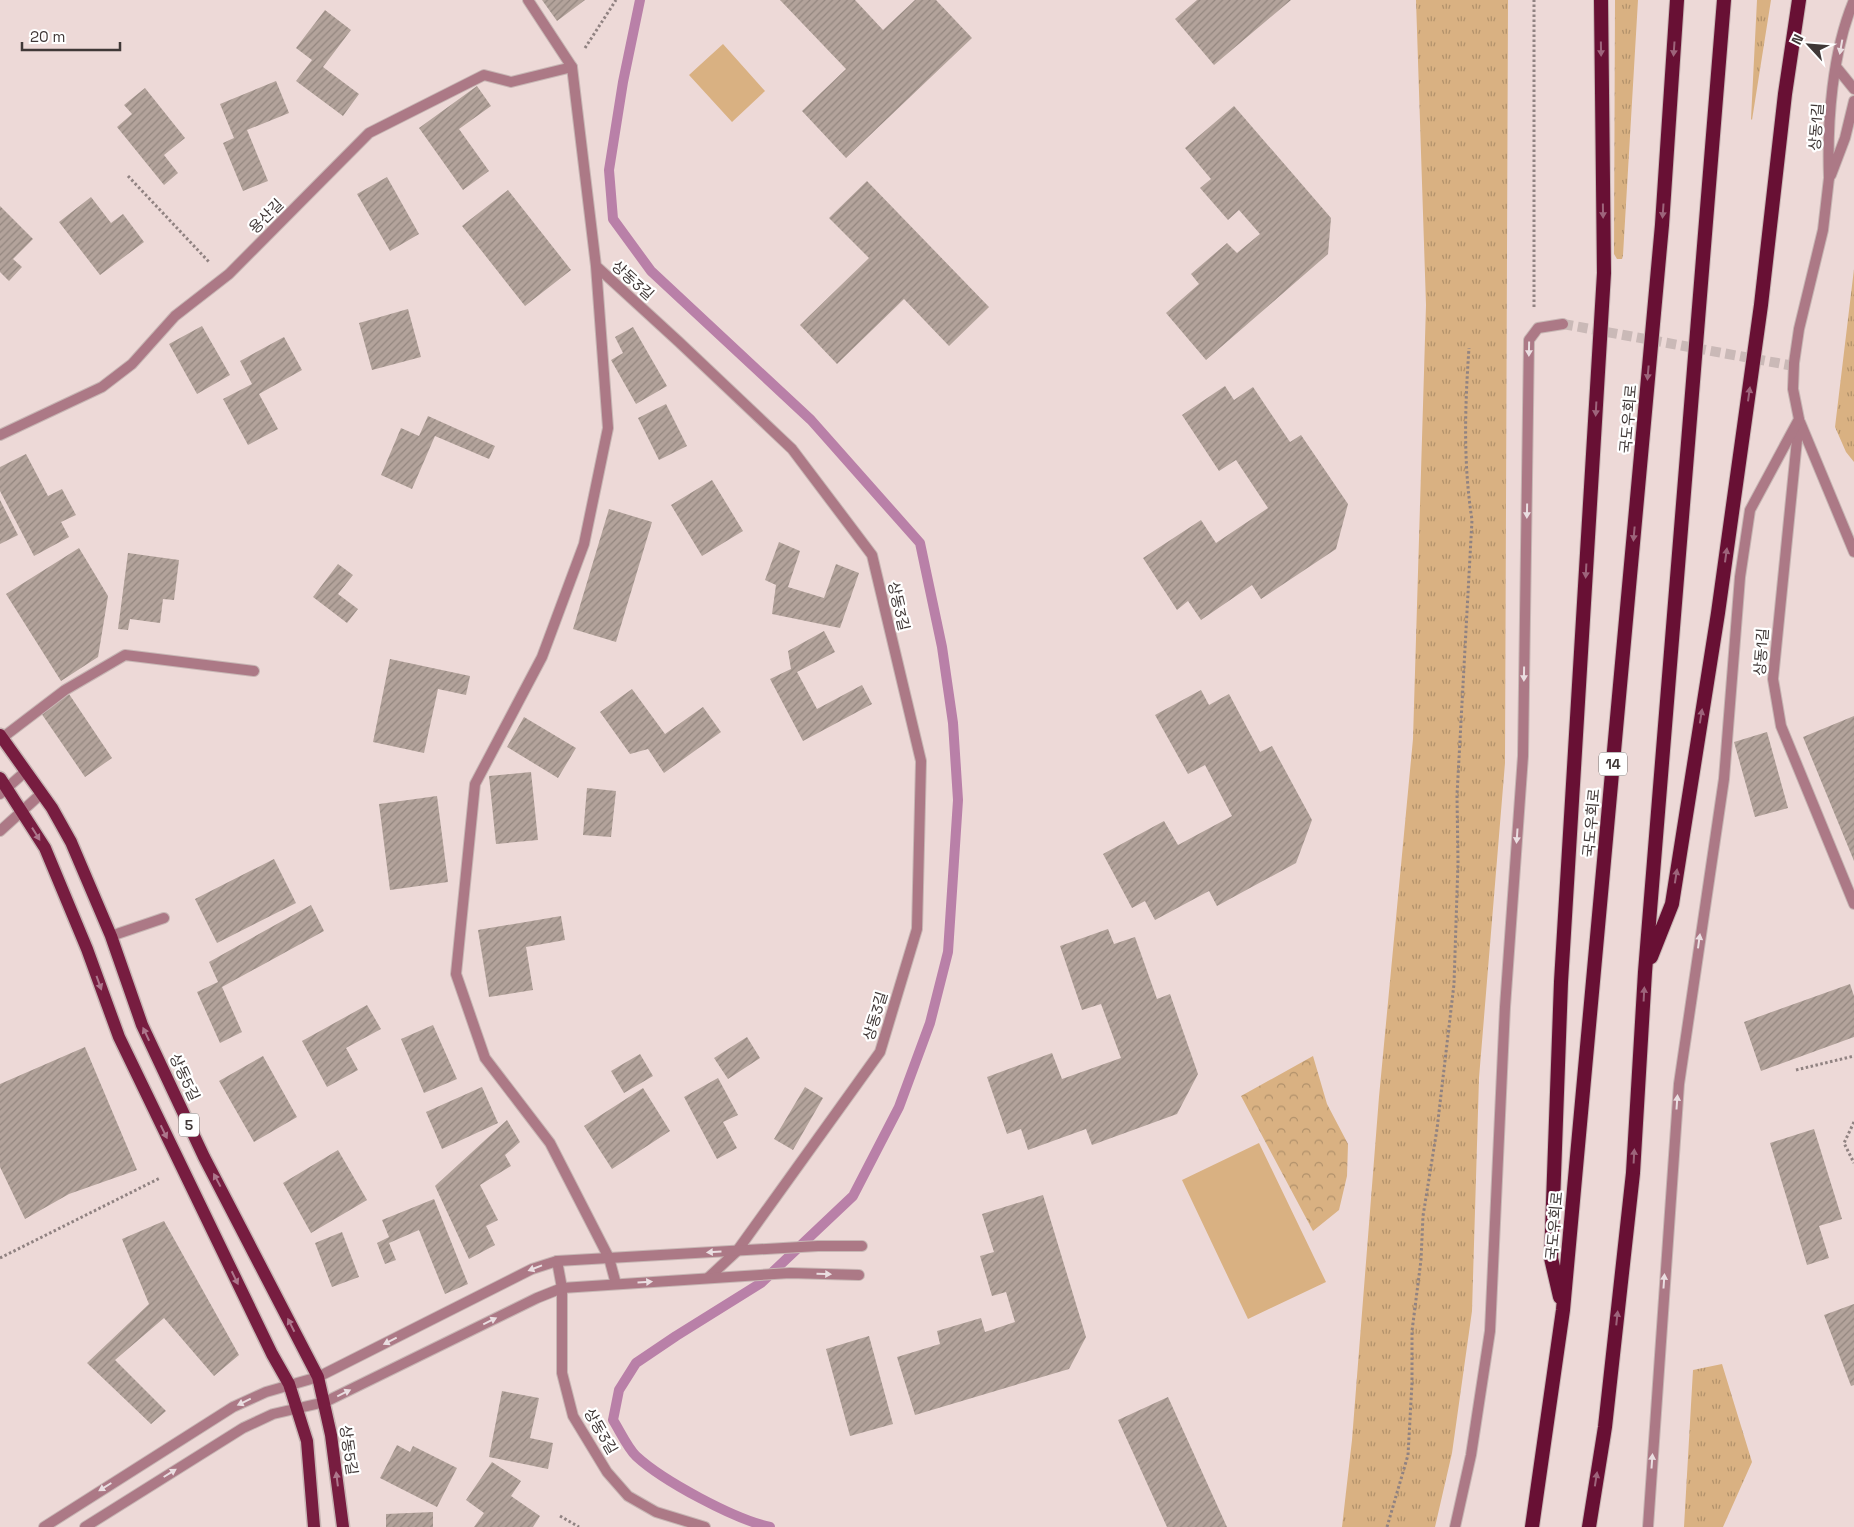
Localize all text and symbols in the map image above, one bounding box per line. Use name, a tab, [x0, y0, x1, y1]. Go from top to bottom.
scale bar	[22, 20, 120, 52]
north arrow	[1784, 20, 1834, 70]
text: 20 m	[30, 27, 65, 46]
text: N	[1787, 31, 1807, 47]
one-way arrow	[1836, 39, 1844, 55]
one-way arrow	[1598, 41, 1606, 57]
one-way arrow	[1669, 41, 1677, 57]
street label: 상동1길	[1805, 103, 1827, 151]
street label: 용산길	[245, 195, 287, 237]
one-way arrow	[1599, 203, 1607, 219]
one-way arrow	[1658, 203, 1666, 219]
street label: 상동3길	[608, 256, 658, 304]
one-way arrow	[1525, 341, 1533, 357]
one-way arrow	[1644, 365, 1652, 381]
street label: 국도우회로	[1616, 384, 1640, 454]
one-way arrow	[1745, 386, 1753, 402]
one-way arrow	[1591, 401, 1599, 417]
one-way arrow	[1523, 503, 1531, 519]
one-way arrow	[1629, 527, 1637, 543]
one-way arrow	[1722, 547, 1730, 563]
one-way arrow	[1582, 563, 1590, 579]
street label: 상동3길	[884, 579, 914, 633]
street label: 상동1길	[1750, 628, 1772, 676]
one-way arrow	[1520, 666, 1528, 682]
one-way arrow	[1698, 707, 1706, 723]
road number: 14	[1599, 752, 1627, 776]
street label: 국도우회로	[1579, 788, 1603, 858]
one-way arrow	[31, 827, 41, 840]
one-way arrow	[1513, 828, 1521, 844]
one-way arrow	[1673, 868, 1681, 884]
one-way arrow	[1695, 932, 1703, 948]
one-way arrow	[96, 976, 103, 991]
one-way arrow	[1640, 986, 1648, 1002]
street label: 상동3길	[859, 989, 891, 1043]
one-way arrow	[142, 1027, 150, 1041]
street label: 상동5길	[166, 1050, 204, 1104]
one-way arrow	[1674, 1094, 1682, 1110]
road number: 5	[179, 1114, 199, 1136]
one-way arrow	[160, 1125, 168, 1139]
one-way arrow	[1631, 1148, 1639, 1164]
one-way arrow	[213, 1173, 221, 1187]
street label: 국도우회로	[1542, 1191, 1566, 1261]
one-way arrow	[705, 1248, 721, 1256]
one-way arrow	[527, 1264, 542, 1272]
one-way arrow	[817, 1270, 833, 1278]
one-way arrow	[231, 1271, 239, 1285]
one-way arrow	[1660, 1273, 1668, 1289]
one-way arrow	[637, 1278, 653, 1286]
one-way arrow	[1613, 1309, 1621, 1325]
one-way arrow	[287, 1317, 295, 1332]
one-way arrow	[483, 1317, 497, 1325]
one-way arrow	[383, 1337, 397, 1345]
one-way arrow	[337, 1389, 351, 1397]
one-way arrow	[237, 1398, 251, 1406]
street label: 상동3길	[580, 1404, 622, 1458]
street label: 상동5길	[336, 1424, 362, 1476]
one-way arrow	[1648, 1453, 1656, 1469]
one-way arrow	[164, 1468, 177, 1477]
one-way arrow	[333, 1470, 341, 1486]
one-way arrow	[1593, 1470, 1601, 1486]
one-way arrow	[99, 1483, 112, 1492]

